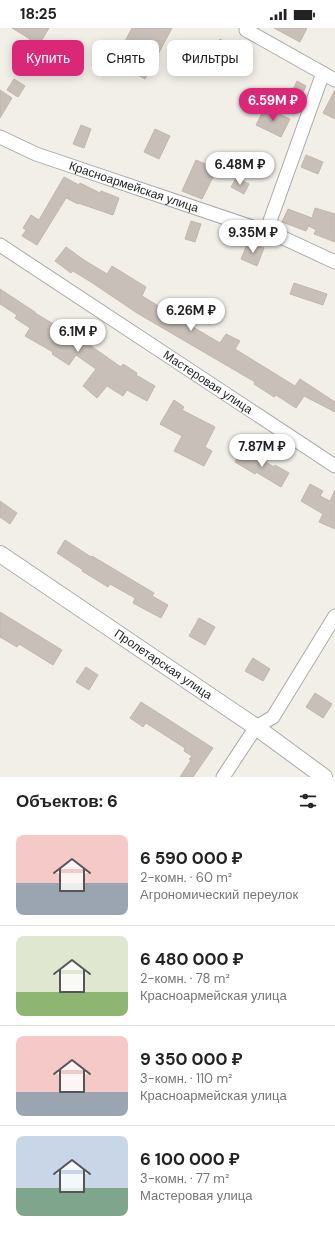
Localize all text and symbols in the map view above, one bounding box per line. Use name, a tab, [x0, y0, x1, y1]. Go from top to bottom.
text: 18:25	[20, 4, 57, 24]
chip: Купить	[12, 40, 84, 76]
chip: Снять	[92, 40, 159, 76]
chip: Фильтры	[167, 40, 253, 76]
pin: 6.59M ₽	[236, 88, 310, 122]
text: 6.59M ₽	[248, 92, 298, 109]
pin: 6.48M ₽	[203, 152, 277, 186]
text: 6.48M ₽	[215, 156, 265, 173]
street label: Красноармейская улица	[67, 158, 201, 216]
pin: 9.35M ₽	[216, 220, 290, 254]
text: 9.35M ₽	[228, 224, 278, 241]
pin: 6.26M ₽	[154, 298, 228, 332]
text: 6.26M ₽	[166, 302, 216, 319]
pin: 6.1M ₽	[45, 319, 111, 353]
text: 6.1M ₽	[59, 323, 97, 340]
street label: Мастеровая улица	[160, 347, 256, 418]
pin: 7.87M ₽	[225, 434, 299, 468]
text: 7.87M ₽	[238, 438, 286, 455]
street label: Пролетарская улица	[111, 626, 215, 703]
text: Объектов: 6	[16, 790, 118, 812]
icon: filters	[297, 790, 319, 812]
text: 6 590 000 ₽	[140, 847, 243, 869]
icon: home	[48, 851, 96, 899]
text: 2-комн. · 60 m²	[140, 869, 232, 886]
text: Агрономический переулок	[140, 886, 298, 903]
text: 6 480 000 ₽	[140, 948, 244, 970]
icon: home	[48, 952, 96, 1000]
text: 2-комн. · 78 m²	[140, 970, 230, 987]
text: Красноармейская улица	[140, 987, 287, 1004]
text: 9 350 000 ₽	[140, 1048, 243, 1070]
icon: home	[48, 1052, 96, 1100]
text: 3-комн. · 110 m²	[140, 1070, 232, 1087]
text: Красноармейская улица	[140, 1087, 287, 1104]
text: 6 100 000 ₽	[140, 1148, 240, 1170]
icon: home	[48, 1152, 96, 1200]
text: 3-комн. · 77 m²	[140, 1170, 229, 1187]
text: Мастеровая улица	[140, 1187, 252, 1204]

